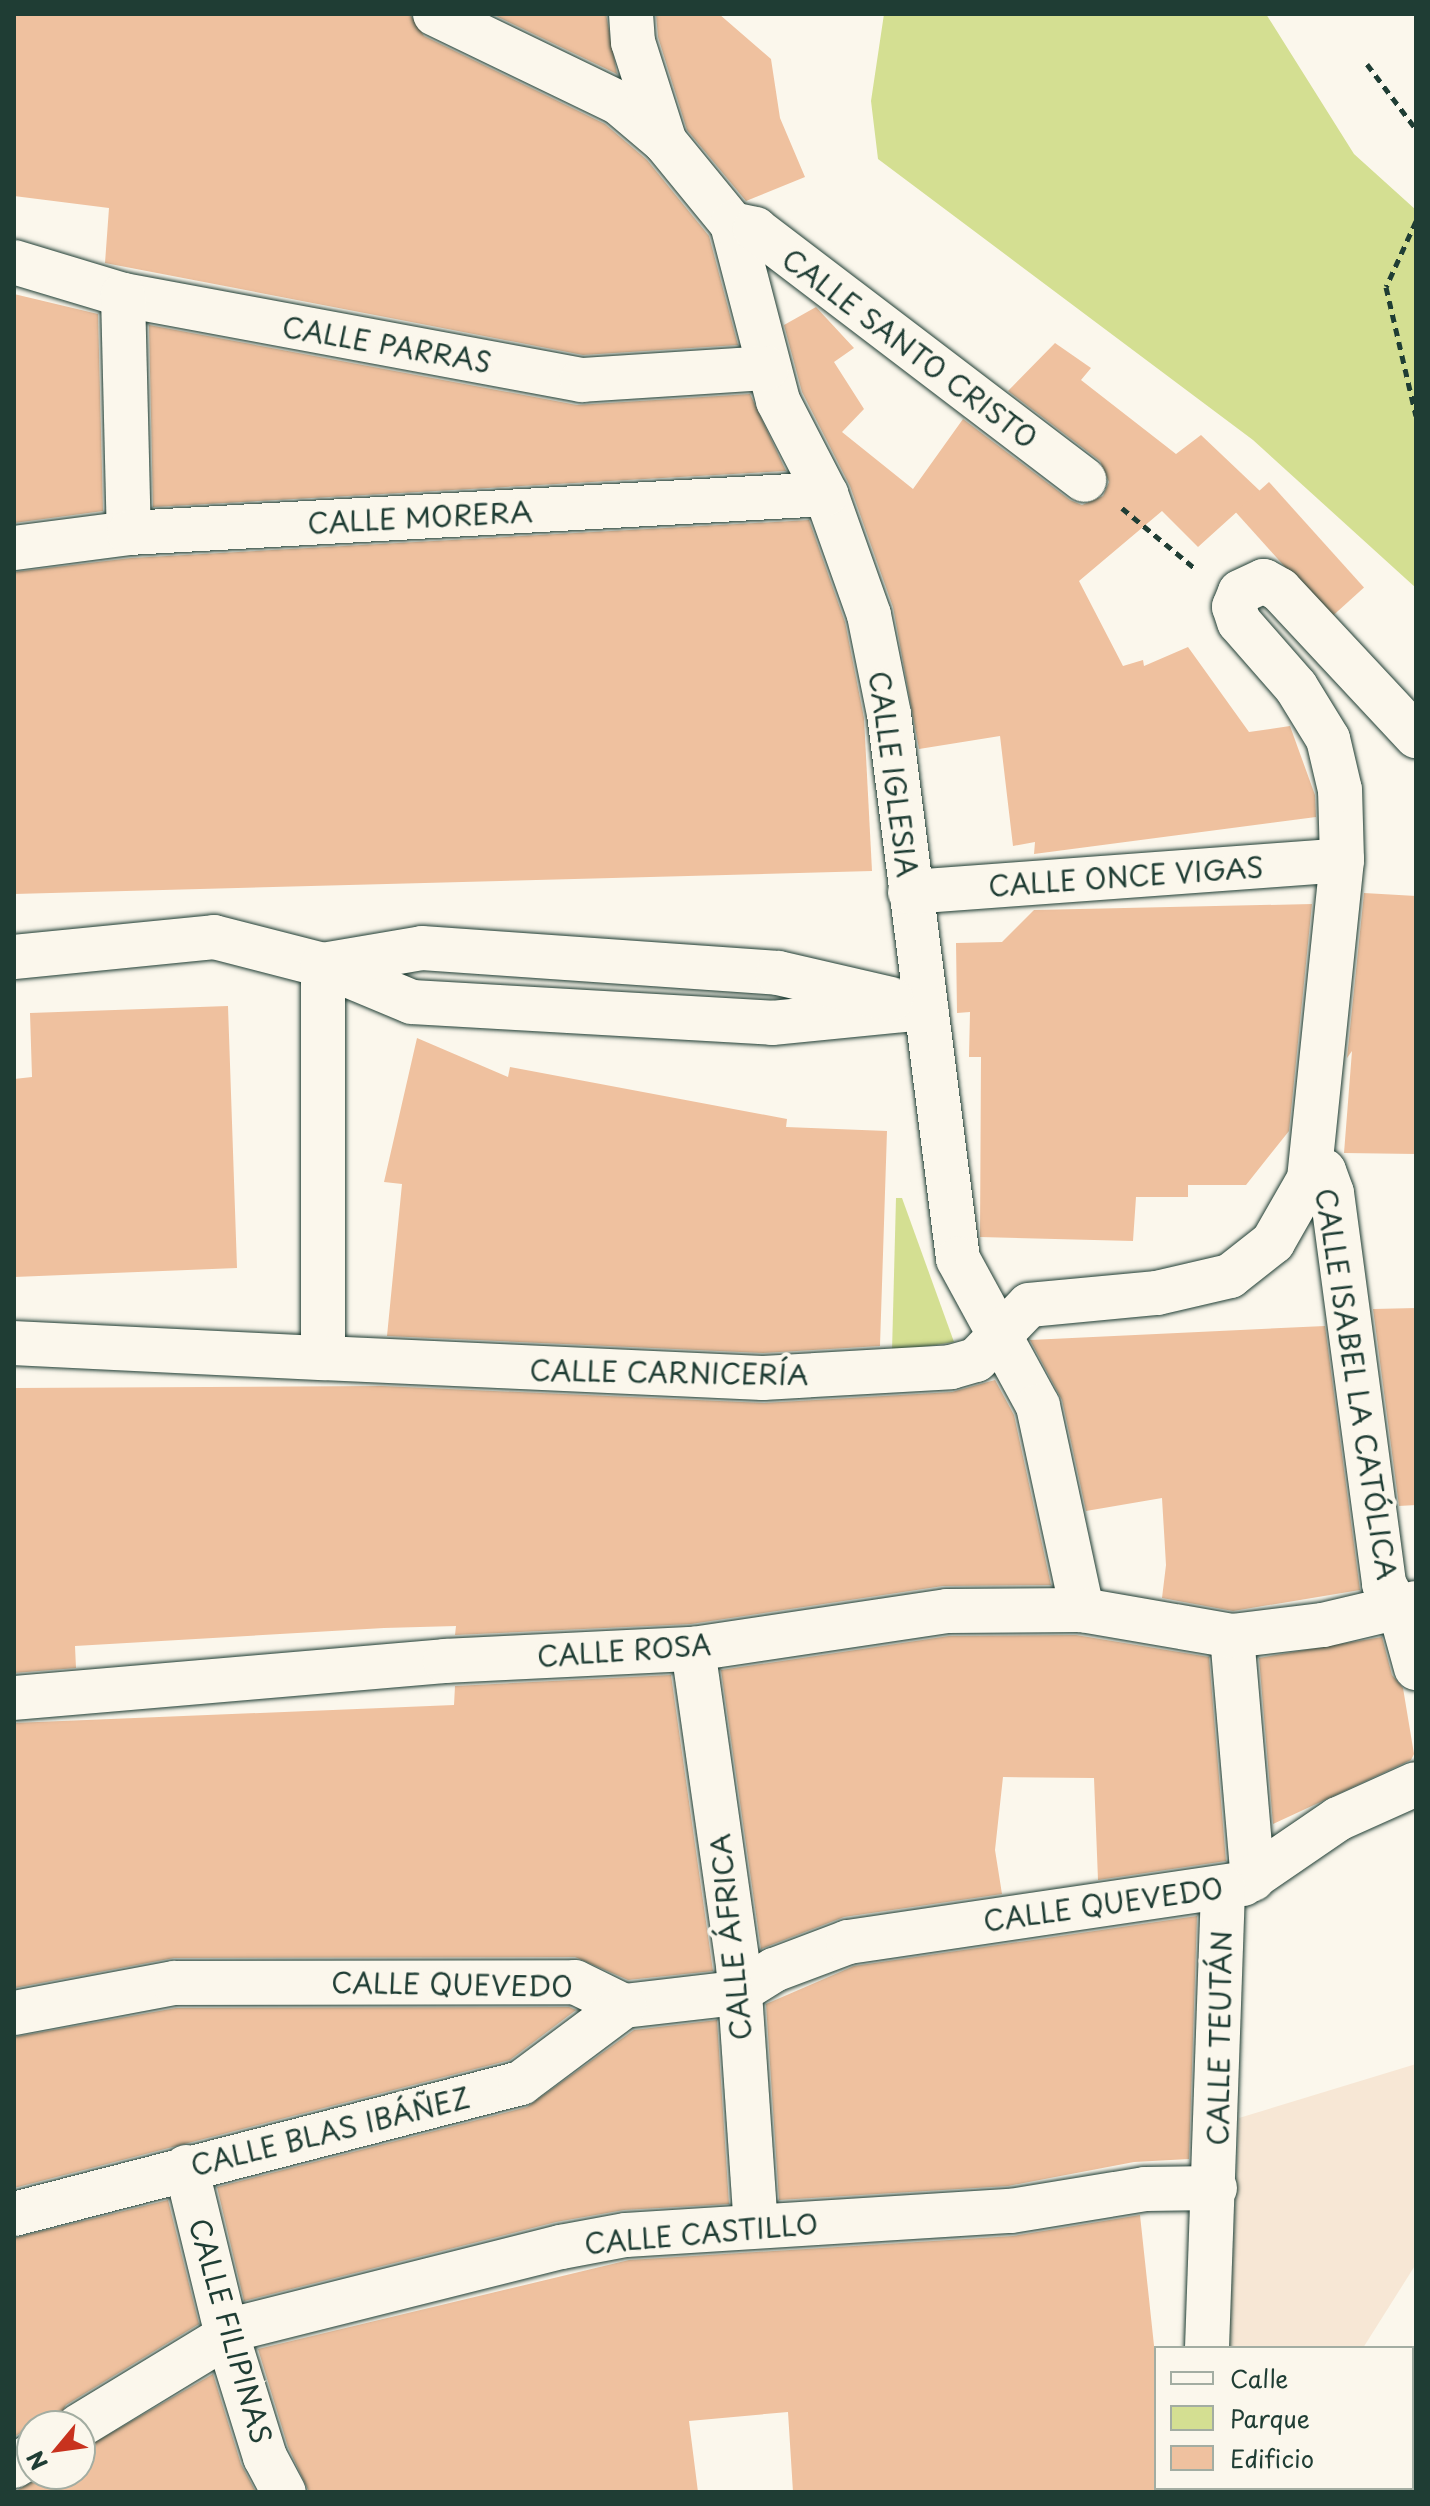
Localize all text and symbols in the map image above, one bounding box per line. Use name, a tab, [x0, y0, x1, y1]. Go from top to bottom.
street label: CALLE SANTO CRISTO	[772, 238, 1048, 458]
street label: CALLE PARRAS	[277, 309, 497, 379]
street label: CALLE MORERA	[306, 494, 534, 540]
street label: CALLE IGLESIA	[863, 667, 925, 881]
street label: CALLE ONCE VIGAS	[984, 849, 1268, 903]
street label: CALLE ISABEL LA CATÓLICA	[1309, 1182, 1405, 1586]
street label: CALLE CARNICERÍA	[528, 1353, 810, 1391]
street label: CALLE ROSA	[534, 1627, 714, 1673]
street label: CALLE ÁFRICA	[702, 1830, 758, 2044]
street label: CALLE QUEVEDO	[979, 1870, 1227, 1938]
street label: CALLE TEUTÁN	[1200, 1930, 1238, 2146]
street label: CALLE QUEVEDO	[329, 1965, 575, 2003]
street label: CALLE BLAS IBÁÑEZ	[185, 2080, 475, 2182]
street label: CALLE CASTILLO	[579, 2206, 823, 2260]
street label: CALLE FILIPINAS	[182, 2212, 280, 2450]
legend	[1154, 2346, 1414, 2490]
text: Calle	[1230, 2360, 1288, 2396]
text: Parque	[1230, 2400, 1310, 2436]
north arrow	[16, 2410, 96, 2490]
text: Edificio	[1230, 2440, 1314, 2476]
text: N	[18, 2445, 55, 2477]

